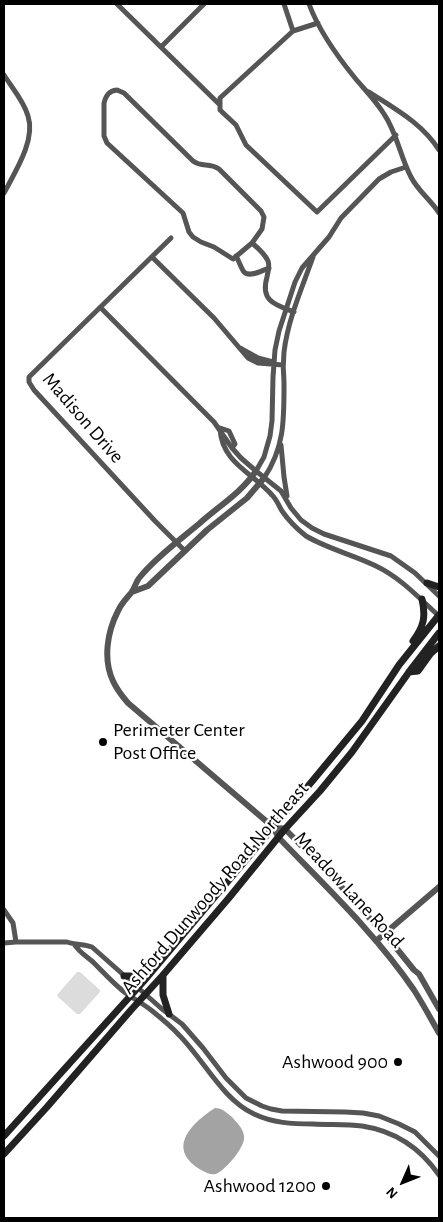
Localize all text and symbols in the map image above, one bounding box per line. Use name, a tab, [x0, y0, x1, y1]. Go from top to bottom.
street label: Madison Drive	[37, 368, 129, 468]
place label: Perimeter Center Post Office	[113, 718, 245, 765]
marker: Perimeter Center Post Office	[97, 736, 109, 748]
street label: Ashford Dunwoody Road Northeast	[116, 777, 314, 999]
street label: Meadow Lane Road	[289, 827, 409, 953]
place label: Ashwood 900	[282, 1050, 388, 1074]
marker: Ashwood 900	[392, 1056, 404, 1068]
north arrow	[378, 1157, 428, 1207]
place label: Ashwood 1200	[203, 1174, 316, 1198]
marker: Ashwood 1200	[320, 1180, 332, 1192]
text: N	[384, 1184, 401, 1201]

